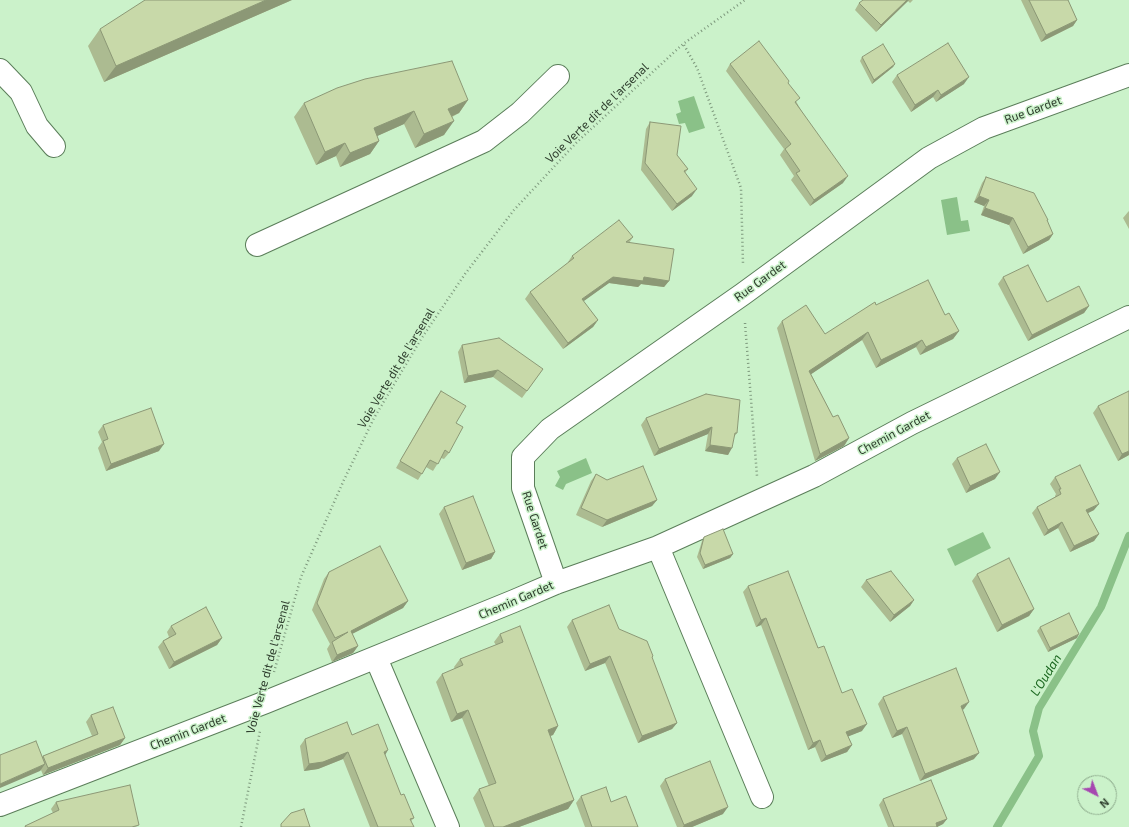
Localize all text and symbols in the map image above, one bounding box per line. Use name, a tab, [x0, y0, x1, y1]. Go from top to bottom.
street label: Voie Verte dit de l'arsenal	[543, 60, 651, 166]
street label: Rue Gardet	[1002, 93, 1064, 127]
street label: Rue Gardet	[731, 258, 789, 304]
street label: Voie Verte dit de l'arsenal	[354, 305, 438, 431]
street label: Chemin Gardet	[855, 408, 933, 458]
street label: Rue Gardet	[519, 489, 551, 551]
street label: Chemin Gardet	[476, 578, 556, 622]
street label: Voie Verte dit de l'arsenal	[243, 599, 293, 735]
water label: L'Oudan	[1027, 651, 1065, 699]
street label: Chemin Gardet	[148, 711, 228, 753]
north arrow	[1077, 775, 1117, 815]
text: N	[1097, 796, 1112, 811]

